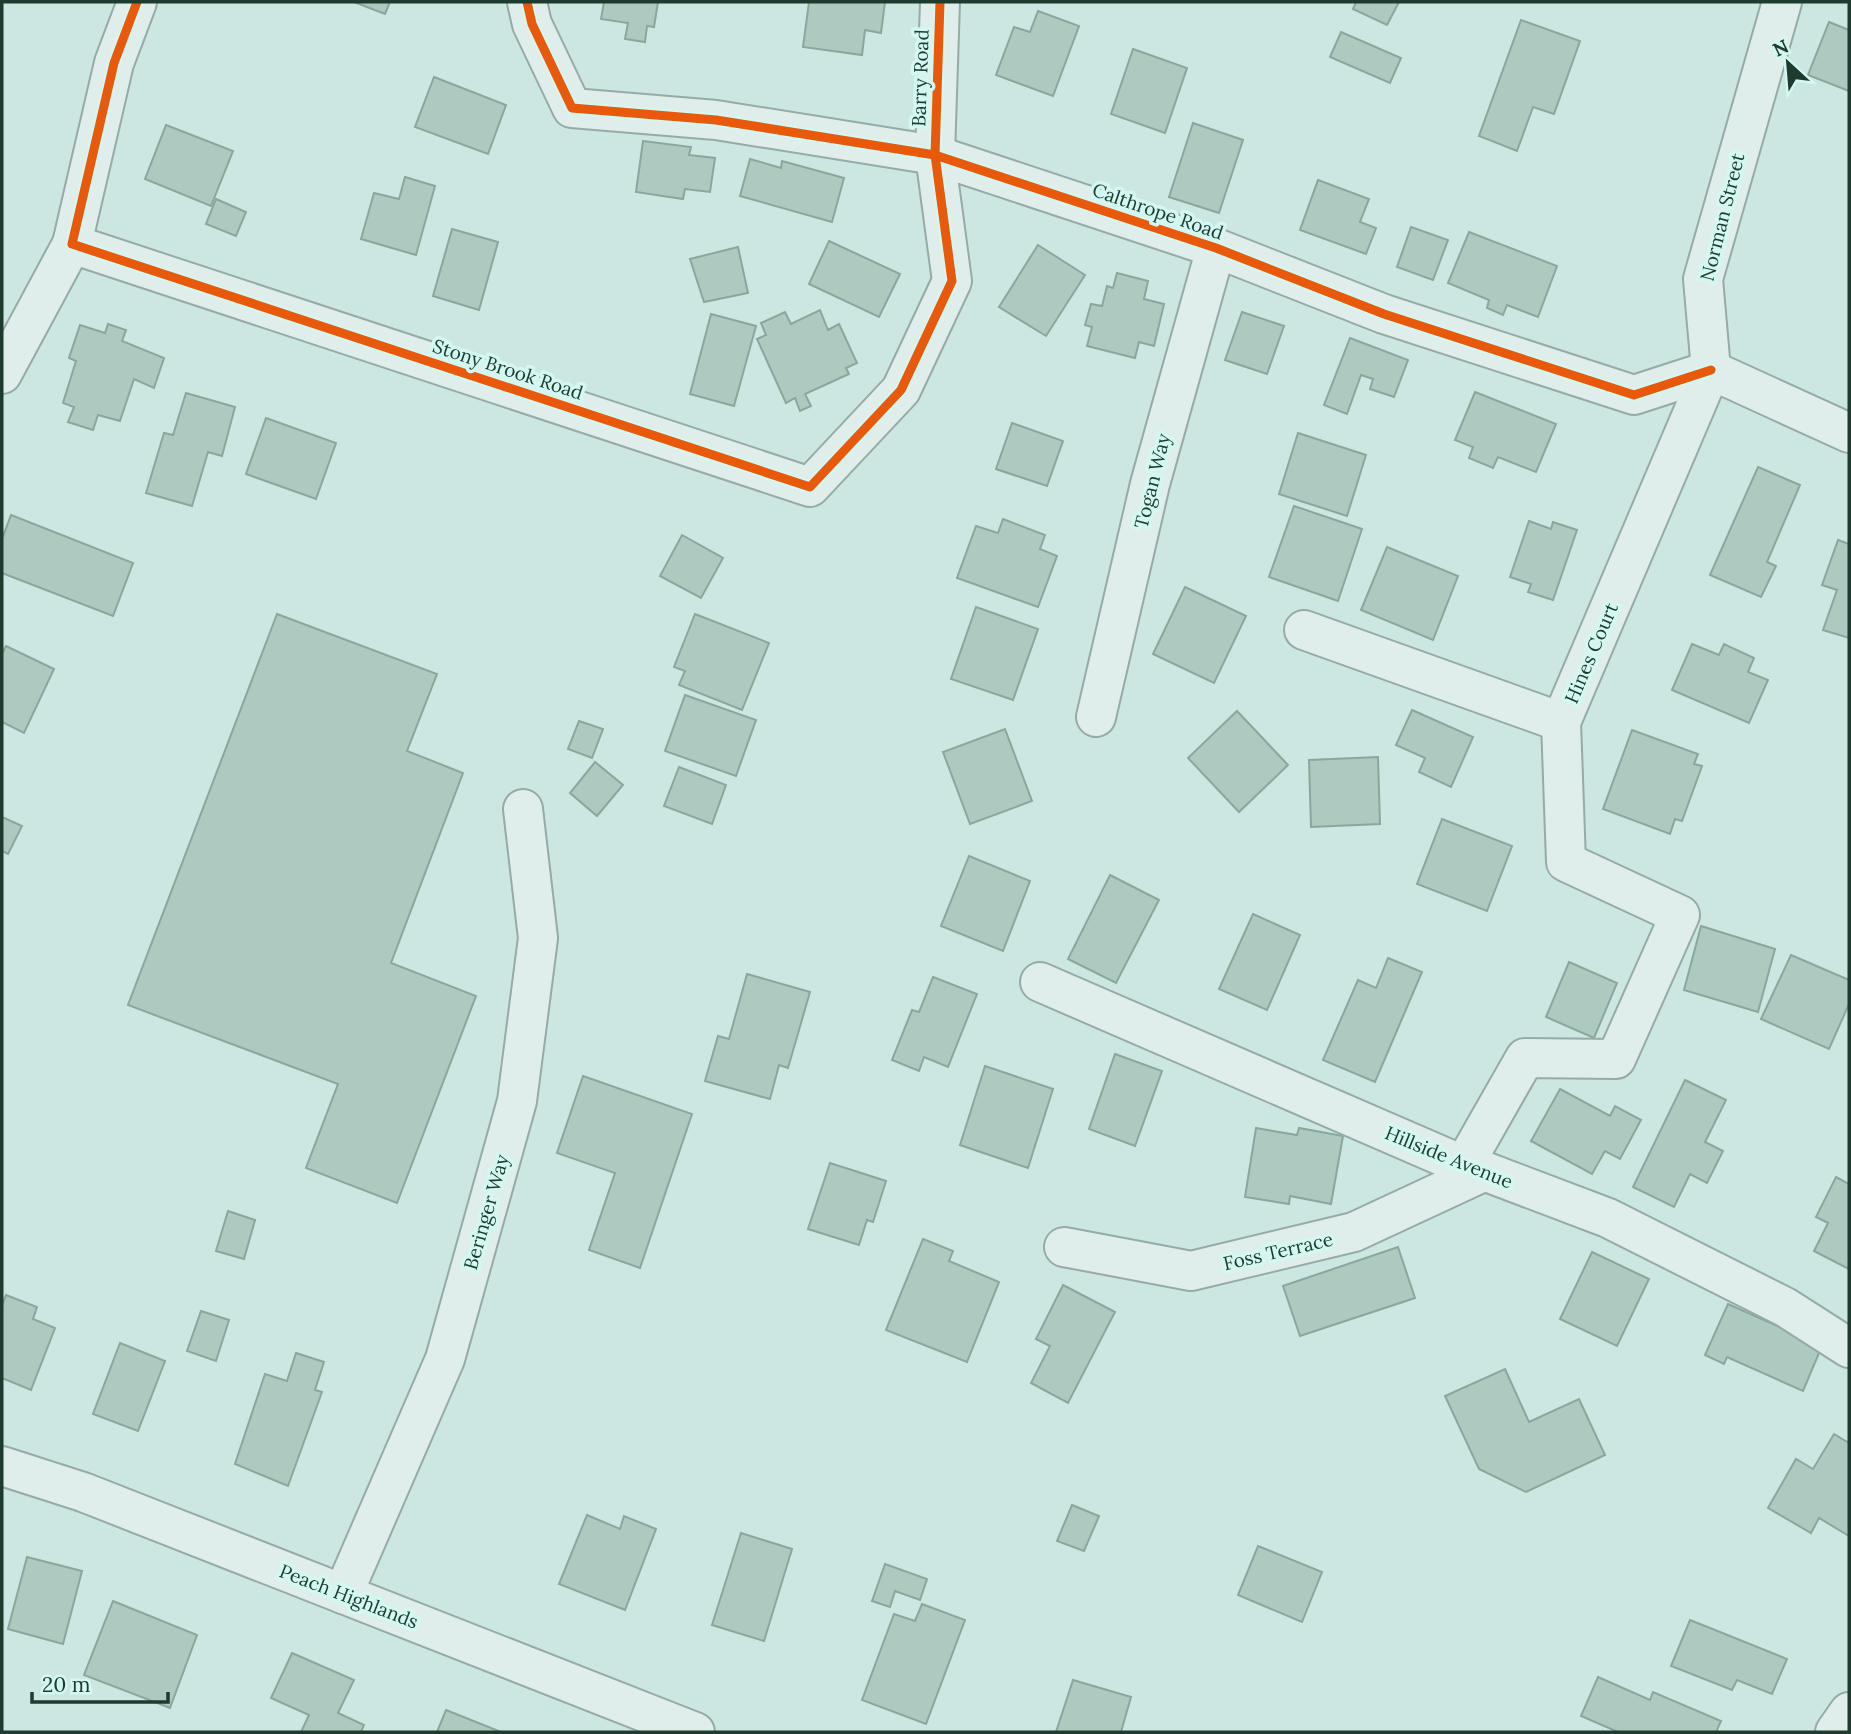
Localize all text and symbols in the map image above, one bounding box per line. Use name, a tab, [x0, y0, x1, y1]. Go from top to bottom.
north arrow	[1753, 28, 1823, 98]
street label: Barry Road	[906, 29, 934, 127]
text: N	[1769, 34, 1793, 62]
street label: Norman Street	[1695, 150, 1750, 283]
street label: Calthrope Road	[1089, 177, 1227, 245]
street label: Stony Brook Road	[430, 333, 586, 405]
street label: Togan Way	[1129, 431, 1175, 531]
street label: Hines Court	[1559, 598, 1623, 707]
street label: Hillside Avenue	[1382, 1120, 1516, 1194]
street label: Beringer Way	[458, 1152, 514, 1272]
street label: Foss Terrace	[1221, 1227, 1335, 1275]
street label: Peach Highlands	[276, 1558, 422, 1634]
scale bar	[32, 1660, 168, 1704]
text: 20 m	[42, 1671, 91, 1698]

